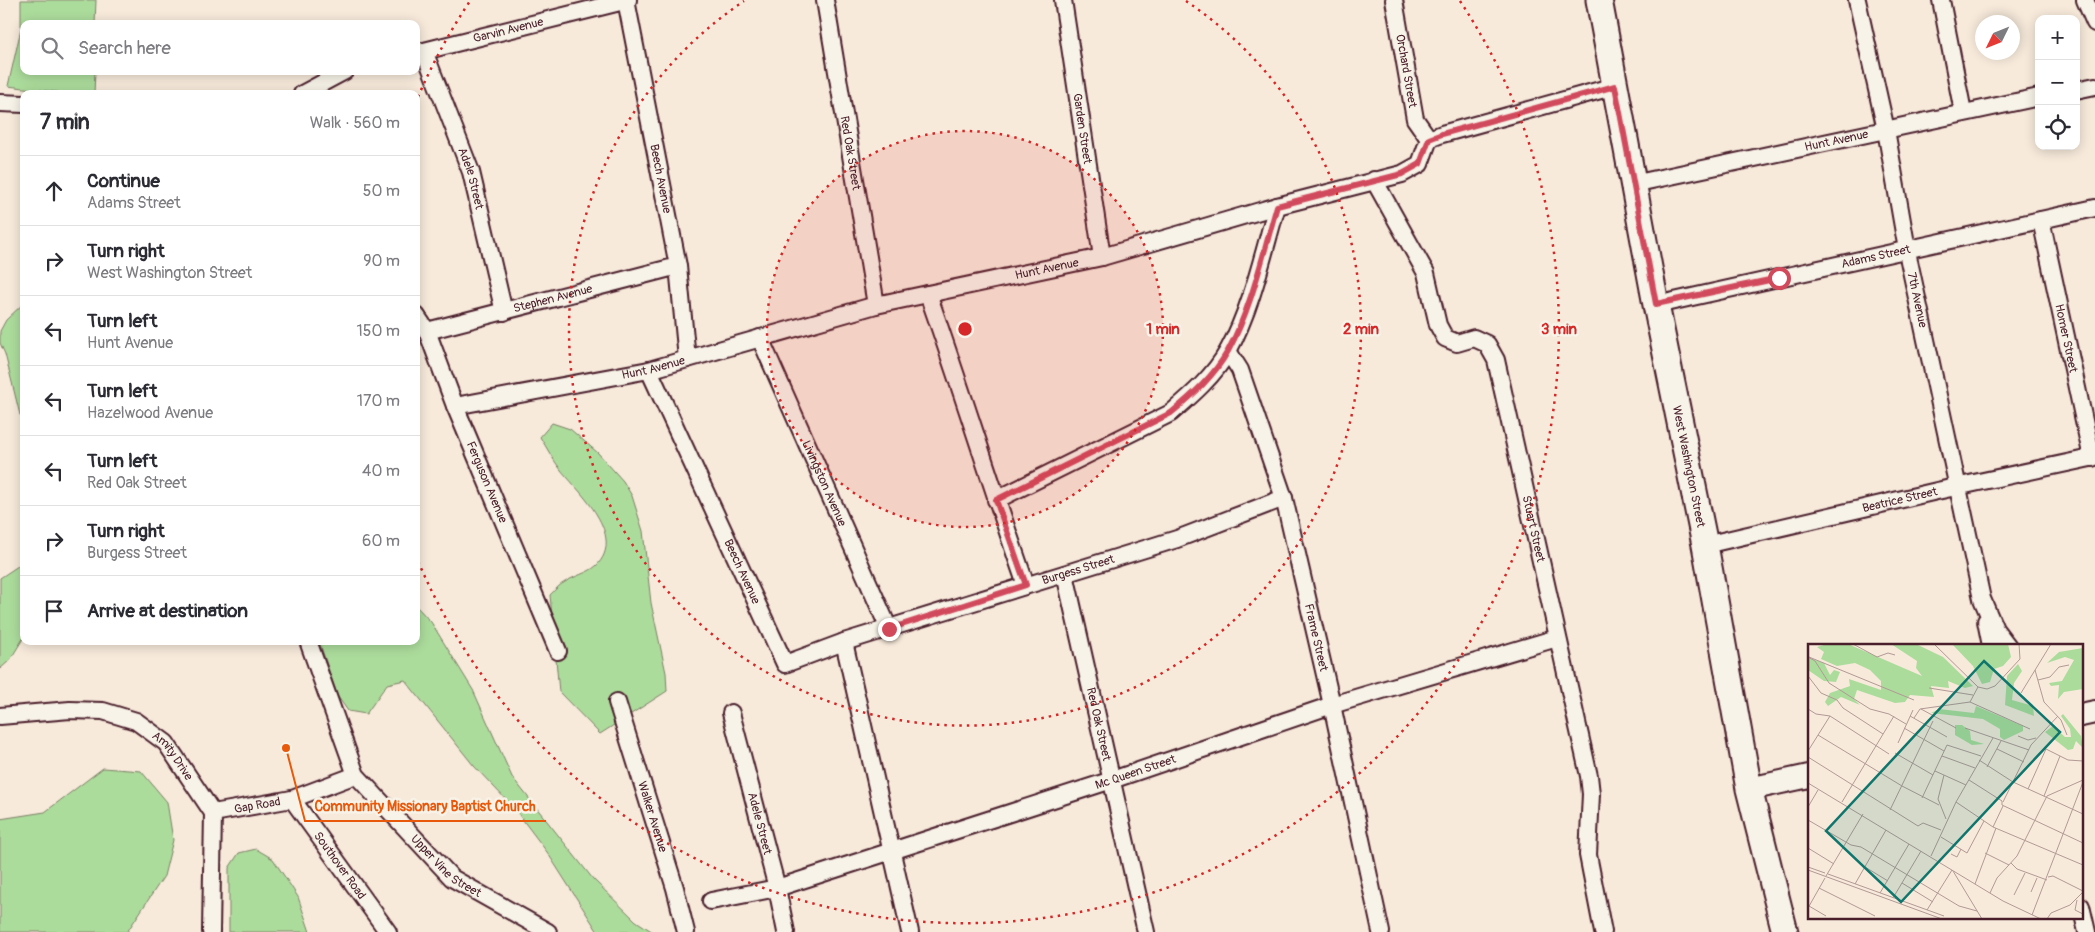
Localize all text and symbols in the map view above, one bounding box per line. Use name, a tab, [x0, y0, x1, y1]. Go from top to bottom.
street label: Garvin Avenue	[472, 14, 545, 46]
north arrow	[1975, 15, 2020, 60]
map controls	[2035, 15, 2080, 150]
button: +	[2035, 15, 2080, 60]
search box	[20, 20, 420, 75]
street label: Orchard Street	[1392, 33, 1420, 109]
icon: search	[38, 34, 66, 62]
text: Search here	[78, 36, 171, 60]
button: −	[2035, 60, 2080, 105]
street label: Garden Street	[1069, 92, 1095, 165]
button: locate	[2035, 105, 2080, 150]
text: 7 min	[40, 109, 90, 136]
text: Walk · 560 m	[310, 113, 400, 133]
street label: Red Oak Street	[837, 115, 864, 191]
street label: Hunt Avenue	[1803, 127, 1870, 155]
street label: Beech Avenue	[646, 143, 675, 215]
street label: Adele Street	[454, 146, 487, 211]
text: Continue	[87, 169, 160, 193]
icon: ahead	[40, 177, 68, 205]
text: 50 m	[363, 181, 400, 201]
text: Adams Street	[87, 193, 181, 213]
text: Turn right	[87, 239, 165, 263]
street label: Adams Street	[1840, 242, 1912, 272]
icon: right	[40, 247, 68, 275]
text: 90 m	[363, 251, 400, 271]
street label: Hunt Avenue	[1014, 255, 1080, 283]
text: West Washington Street	[87, 263, 252, 283]
route start	[1768, 267, 1791, 290]
street label: 7th Avenue	[1904, 271, 1930, 329]
street label: Stephen Avenue	[512, 281, 594, 316]
street label: Homer Street	[2051, 303, 2081, 374]
text: Turn left	[87, 309, 157, 333]
icon: left	[40, 317, 68, 345]
centre of rings	[956, 320, 974, 338]
text: 1 min	[1146, 320, 1180, 339]
text: 2 min	[1343, 320, 1379, 339]
text: 3 min	[1541, 320, 1577, 339]
text: 150 m	[356, 321, 400, 341]
text: Hunt Avenue	[87, 333, 173, 353]
street label: Hunt Avenue	[621, 353, 687, 383]
text: Turn left	[87, 379, 157, 403]
icon: left	[40, 387, 68, 415]
text: 170 m	[357, 391, 400, 411]
text: Hazelwood Avenue	[87, 403, 213, 423]
street label: West Washington Street	[1669, 404, 1708, 529]
street label: Livingston Avenue	[798, 438, 850, 529]
street label: Ferguson Avenue	[463, 439, 510, 525]
text: Turn left	[87, 449, 157, 473]
icon: left	[40, 457, 68, 485]
text: 40 m	[362, 461, 400, 481]
text: Red Oak Street	[87, 473, 187, 493]
street label: Beatrice Street	[1861, 484, 1939, 516]
street label: Stuart Street	[1519, 494, 1548, 564]
text: Turn right	[87, 519, 165, 543]
icon: right	[40, 527, 68, 555]
text: 60 m	[362, 531, 400, 551]
street label: Beech Avenue	[720, 537, 763, 607]
text: Burgess Street	[87, 543, 187, 563]
street label: Burgess Street	[1040, 552, 1117, 588]
icon: arrive	[40, 597, 68, 625]
text: Arrive at destination	[87, 599, 248, 623]
street label: Frame Street	[1301, 602, 1331, 673]
route end	[878, 618, 901, 641]
inset map	[1808, 644, 2082, 920]
street label: Red Oak Street	[1083, 686, 1114, 763]
street label: Amity Drive	[149, 728, 196, 784]
street label: Mc Queen Street	[1093, 752, 1178, 793]
street label: Walker Avenue	[634, 779, 670, 854]
street label: Adele Street	[744, 791, 775, 856]
callout: Community Missionary Baptist Church	[305, 792, 546, 821]
street label: Gap Road	[233, 794, 282, 817]
text: Community Missionary Baptist Church	[314, 798, 536, 815]
street label: Southover Road	[310, 829, 369, 903]
street label: Upper Vine Street	[407, 832, 484, 901]

